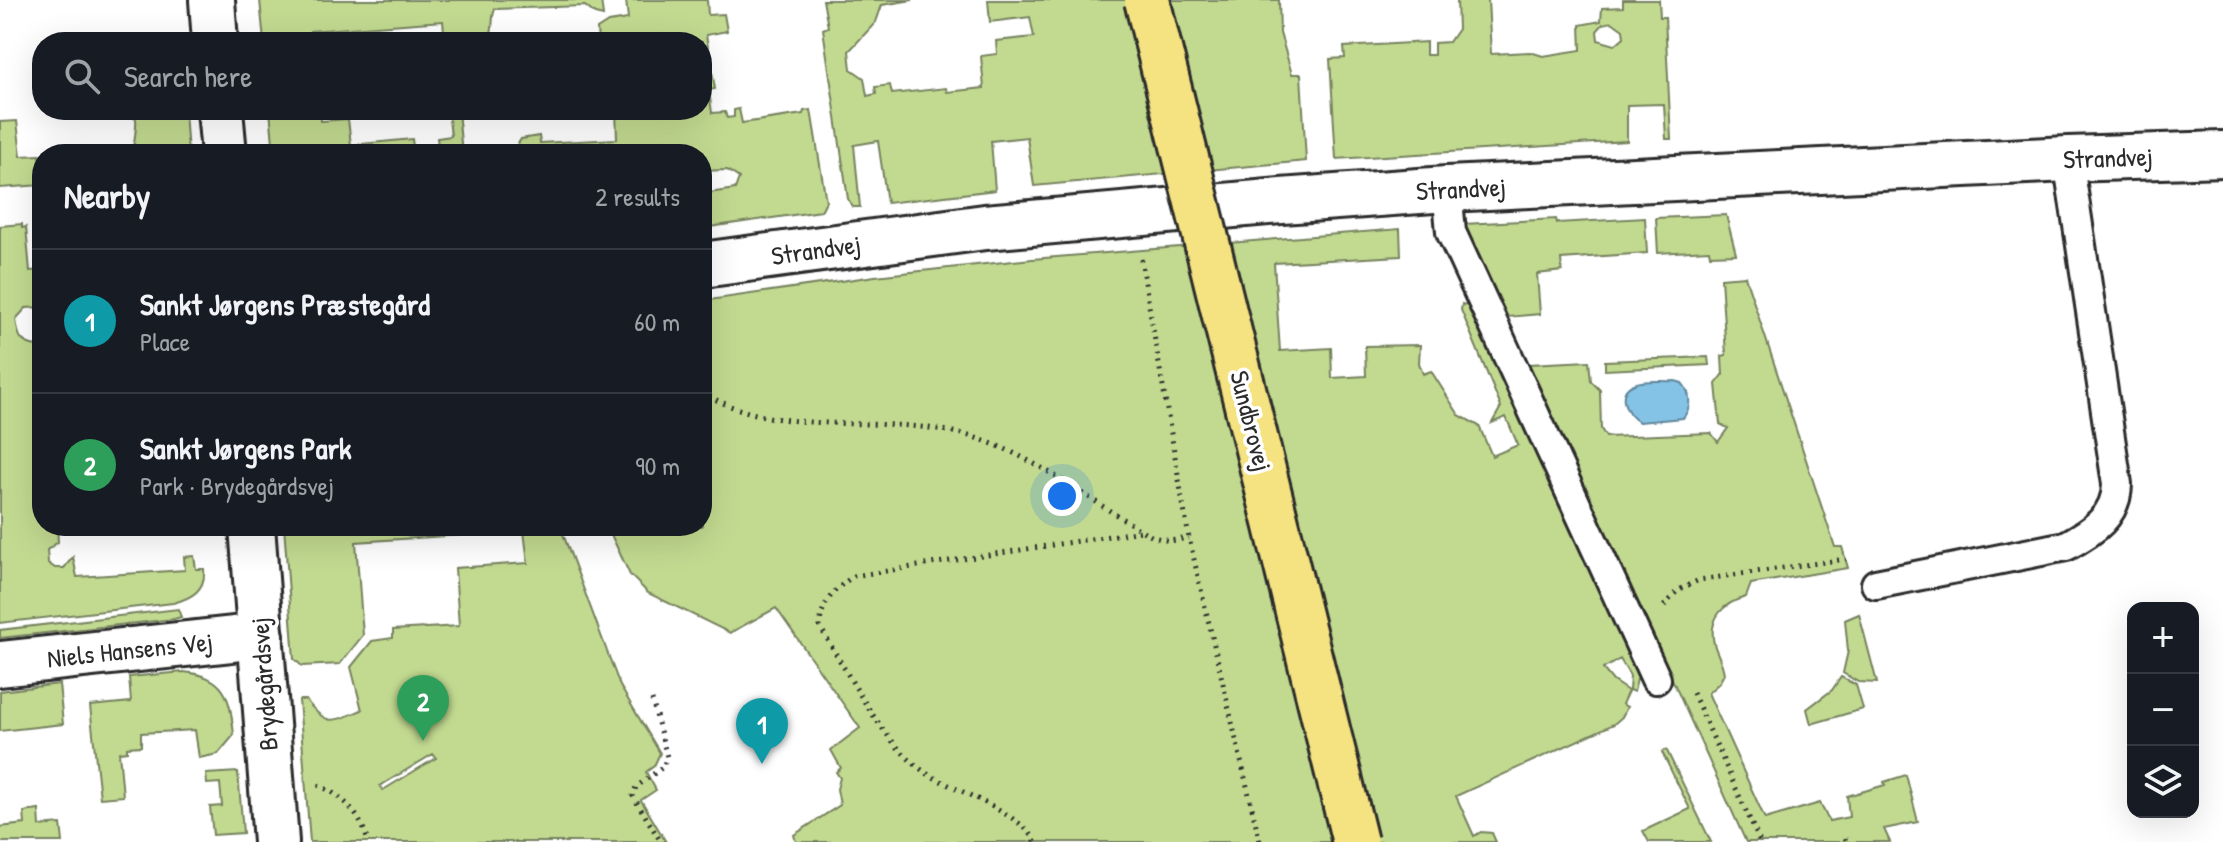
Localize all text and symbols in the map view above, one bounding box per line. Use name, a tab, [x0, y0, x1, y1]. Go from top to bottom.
search box	[32, 32, 712, 120]
icon: search	[60, 54, 104, 98]
text: Search here	[124, 56, 252, 96]
street label: Strandvej	[2062, 138, 2153, 177]
street label: Strandvej	[1415, 169, 1507, 208]
text: Nearby	[64, 173, 150, 219]
text: 2 results	[595, 179, 680, 214]
street label: Strandvej	[769, 226, 863, 273]
text: Sankt Jørgens Præstegård	[140, 284, 430, 324]
text: 1	[85, 304, 95, 339]
text: 60 m	[634, 304, 680, 339]
text: Place	[140, 324, 190, 359]
street label: Sundbrovej	[1222, 367, 1281, 475]
text: Sankt Jørgens Park	[140, 428, 352, 468]
text: 2	[84, 448, 96, 483]
text: 90 m	[635, 448, 680, 483]
text: Park · Brydegårdsvej	[140, 468, 334, 503]
your location	[1042, 476, 1082, 516]
map controls	[2127, 602, 2199, 818]
button: +	[2127, 602, 2199, 674]
street label: Brydegårdsvej	[241, 616, 286, 752]
street label: Niels Hansens Vej	[45, 623, 214, 676]
button: −	[2127, 674, 2199, 746]
pin: 2	[397, 675, 449, 741]
pin: 1	[736, 698, 788, 764]
button: layers	[2127, 746, 2199, 818]

